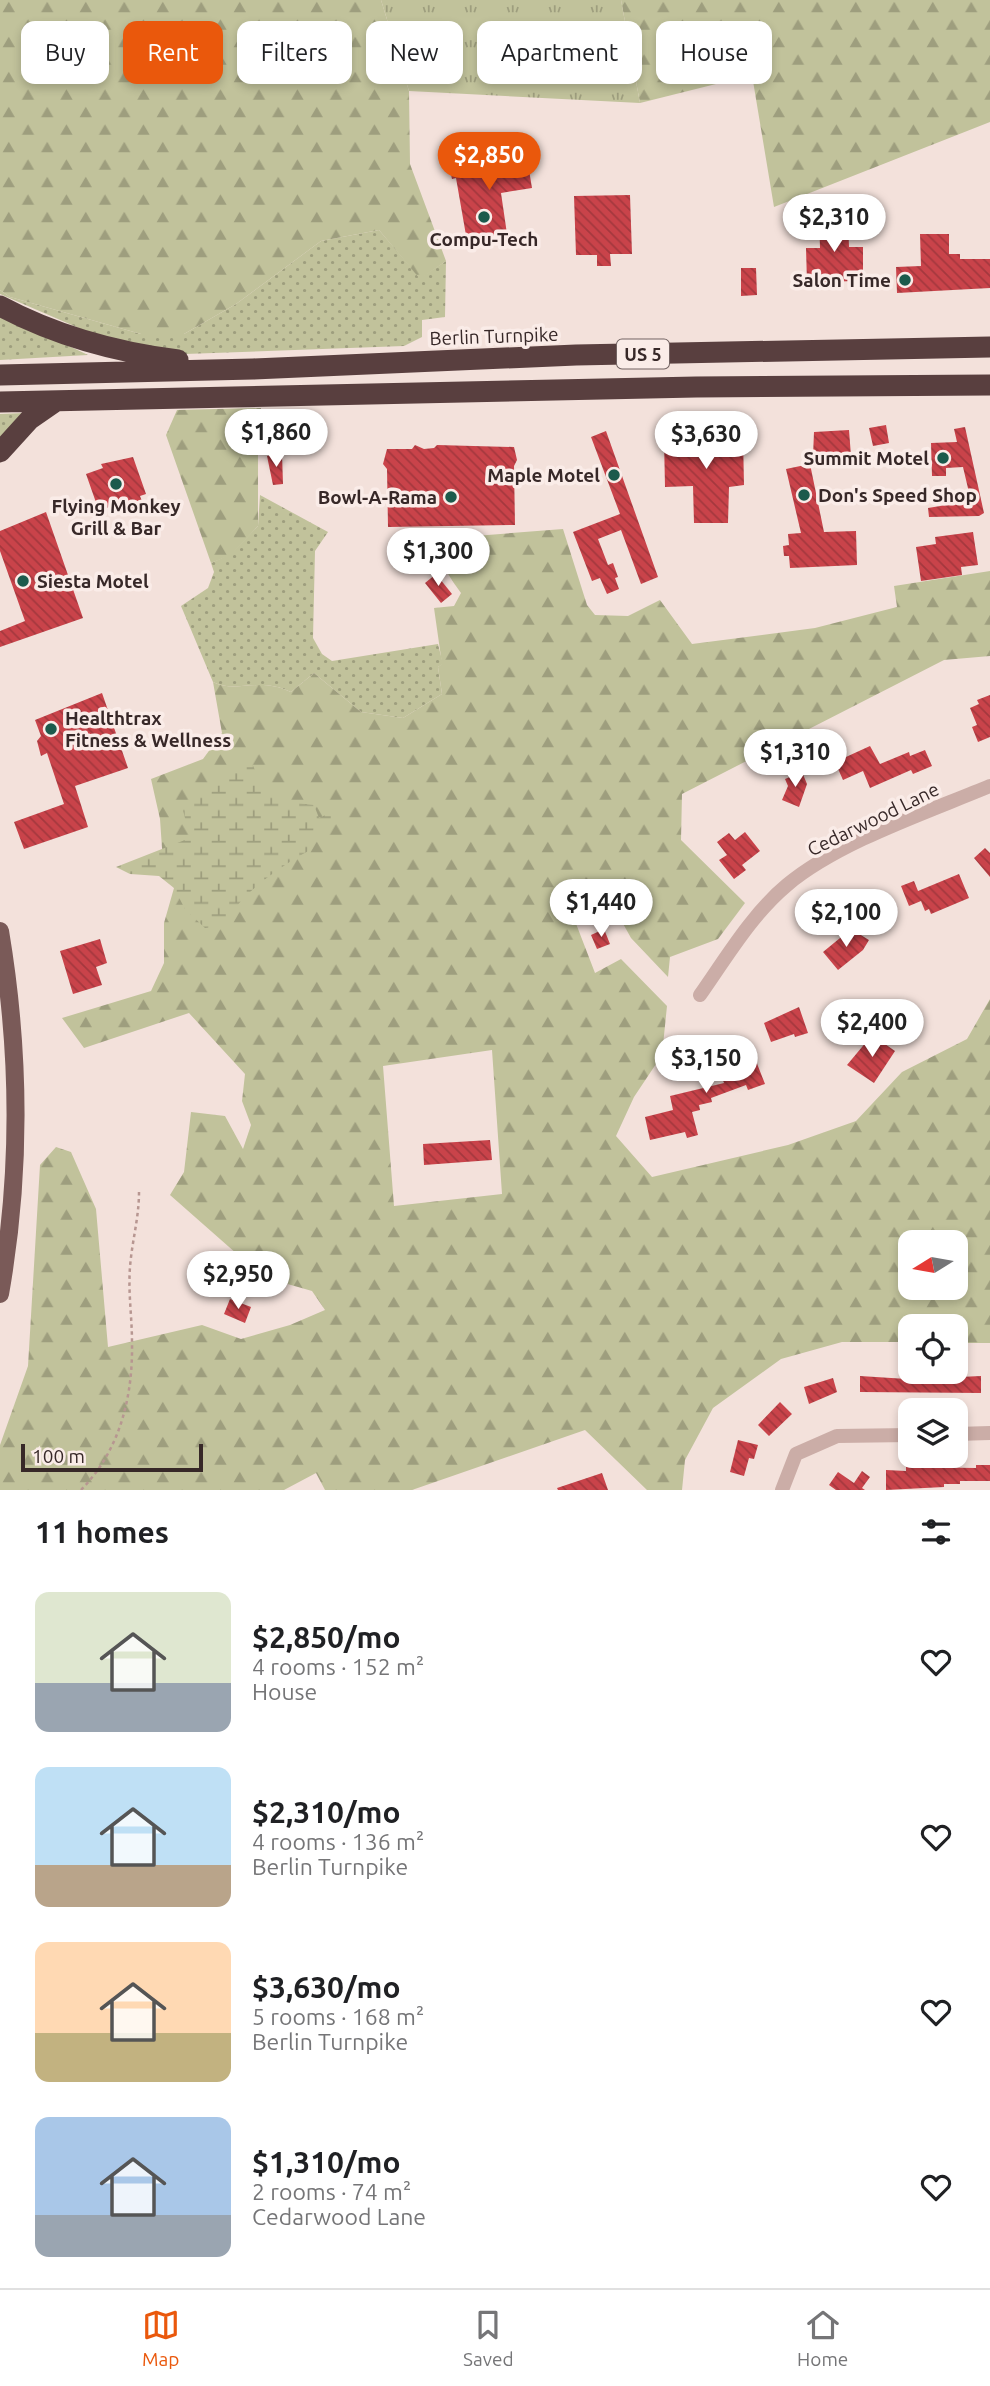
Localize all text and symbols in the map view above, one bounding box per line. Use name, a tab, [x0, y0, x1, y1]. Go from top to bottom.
chip: Buy	[21, 21, 109, 84]
chip: Rent	[123, 21, 223, 84]
chip: Filters	[237, 21, 352, 84]
chip: New	[366, 21, 463, 84]
chip: Apartment	[477, 21, 642, 84]
chip: House	[656, 21, 772, 84]
pin: $2,850	[432, 132, 546, 192]
text: $2,850	[454, 142, 524, 167]
pin: $2,310	[777, 194, 891, 254]
text: $2,310	[799, 204, 869, 229]
marker: Compu-Tech	[476, 209, 492, 225]
place label: Compu-Tech	[429, 228, 539, 250]
place label: Salon Time	[792, 269, 891, 291]
marker: Salon Time	[897, 272, 913, 288]
street label: Berlin Turnpike	[429, 323, 559, 349]
road number: US 5	[617, 340, 669, 368]
pin: $1,860	[219, 410, 333, 469]
pin: $3,630	[649, 412, 763, 471]
text: $1,860	[241, 419, 311, 444]
text: $3,630	[671, 421, 741, 446]
place label: Summit Motel	[803, 447, 929, 469]
marker: Summit Motel	[935, 450, 951, 466]
place label: Maple Motel	[487, 464, 600, 486]
marker: Maple Motel	[606, 467, 622, 483]
marker: Flying Monkey Grill & Bar	[108, 476, 124, 492]
place label: Don's Speed Shop	[818, 484, 977, 506]
place label: Bowl-A-Rama	[318, 486, 437, 508]
marker: Don's Speed Shop	[796, 487, 812, 503]
marker: Bowl-A-Rama	[443, 489, 459, 505]
place label: Flying Monkey Grill & Bar	[51, 495, 181, 539]
pin: $1,300	[381, 528, 495, 588]
text: $1,300	[403, 538, 473, 563]
place label: Siesta Motel	[37, 570, 149, 592]
marker: Siesta Motel	[15, 573, 31, 589]
place label: Healthtrax Fitness & Wellness	[65, 707, 231, 751]
marker: Healthtrax Fitness & Wellness	[43, 721, 59, 737]
pin: $1,310	[738, 730, 852, 789]
text: $1,310	[760, 739, 830, 764]
street label: Cedarwood Lane	[804, 778, 942, 860]
pin: $1,440	[544, 880, 658, 939]
text: $1,440	[566, 889, 636, 914]
pin: $2,100	[789, 890, 903, 949]
text: $2,100	[811, 899, 881, 924]
pin: $2,400	[815, 1000, 929, 1059]
text: $2,400	[837, 1009, 907, 1034]
pin: $3,150	[649, 1036, 763, 1095]
text: $3,150	[671, 1045, 741, 1070]
north arrow	[898, 1230, 968, 1300]
map controls	[898, 1230, 968, 1468]
pin: $2,950	[181, 1252, 295, 1311]
text: $2,950	[203, 1261, 273, 1286]
button: locate	[898, 1314, 968, 1384]
button: layers	[898, 1398, 968, 1468]
scale bar	[21, 1441, 203, 1473]
text: 100 m	[32, 1445, 85, 1467]
icon: filters	[917, 1513, 955, 1551]
text: 11 homes	[35, 1515, 169, 1549]
icon: home	[91, 1620, 175, 1704]
text: $2,850/mo	[252, 1620, 401, 1654]
icon: heart	[917, 1643, 955, 1681]
text: 4 rooms · 152 m²	[252, 1654, 424, 1679]
text: House	[252, 1679, 317, 1704]
icon: home	[91, 1795, 175, 1879]
text: $2,310/mo	[252, 1795, 401, 1829]
icon: heart	[917, 1818, 955, 1856]
text: 4 rooms · 136 m²	[252, 1829, 424, 1854]
text: Berlin Turnpike	[252, 1854, 408, 1879]
icon: home	[91, 1970, 175, 2054]
text: $3,630/mo	[252, 1970, 401, 2004]
icon: heart	[917, 1993, 955, 2031]
text: 5 rooms · 168 m²	[252, 2004, 424, 2029]
text: Berlin Turnpike	[252, 2029, 408, 2054]
icon: home	[91, 2145, 175, 2229]
text: $1,310/mo	[252, 2145, 401, 2179]
icon: heart	[917, 2168, 955, 2206]
text: 2 rooms · 74 m²	[252, 2179, 411, 2204]
text: Cedarwood Lane	[252, 2204, 426, 2229]
tab: Map	[142, 2306, 180, 2370]
tab: Saved	[463, 2306, 514, 2370]
tab: Home	[797, 2306, 848, 2370]

